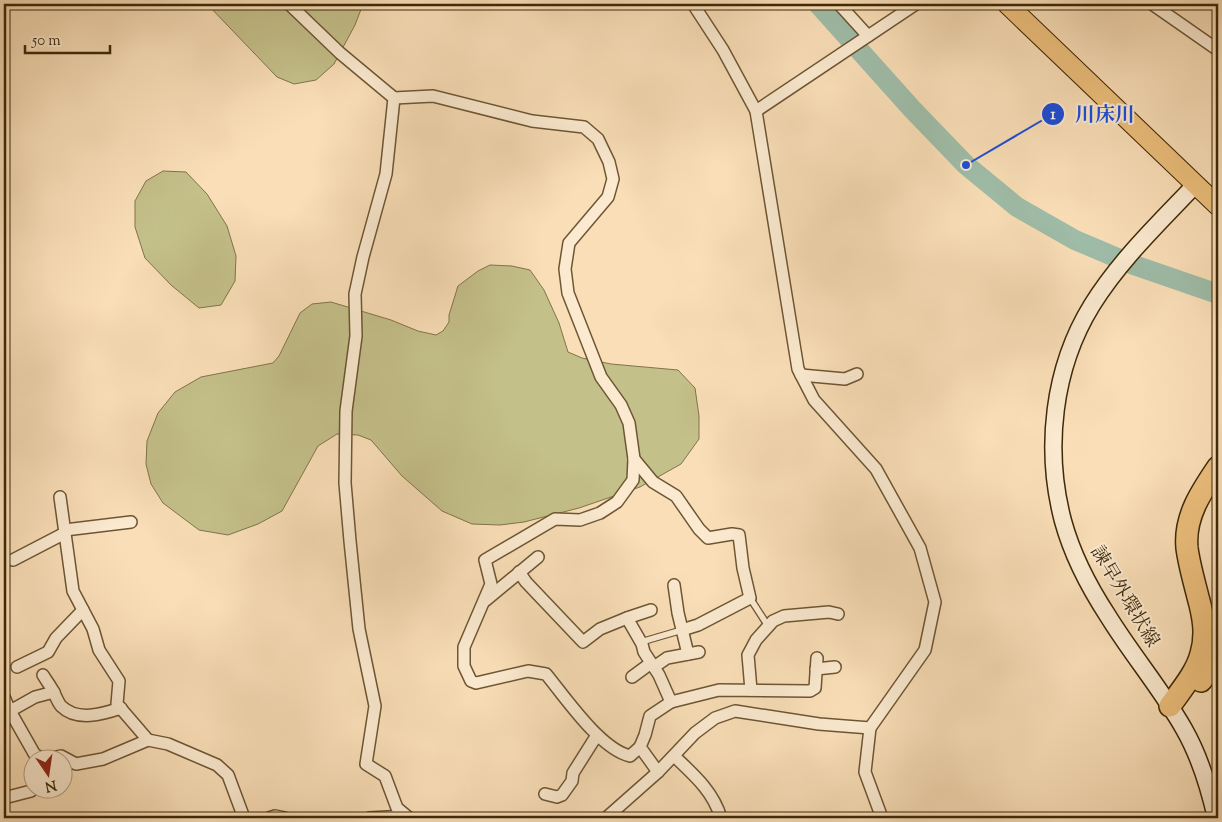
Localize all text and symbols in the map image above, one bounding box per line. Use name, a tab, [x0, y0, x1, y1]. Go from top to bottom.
scale bar	[25, 22, 110, 54]
text: 50 m	[31, 31, 61, 52]
callout: 川床川	[1040, 96, 1145, 131]
text: 川床川	[1075, 102, 1135, 131]
text: 1	[1050, 105, 1056, 126]
street label: 諫早外環状線	[1083, 541, 1165, 653]
north arrow	[22, 750, 72, 800]
text: N	[43, 774, 58, 796]

